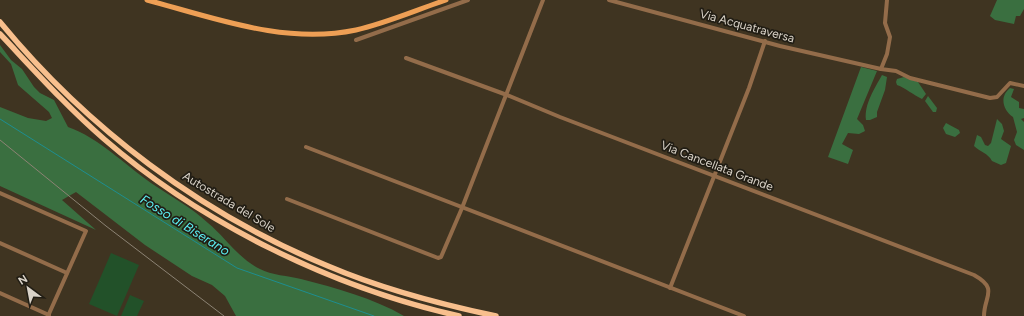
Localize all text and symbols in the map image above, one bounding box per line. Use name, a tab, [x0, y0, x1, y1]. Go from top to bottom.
street label: Via Acquatraversa	[698, 7, 796, 45]
street label: Via Cancellata Grande	[659, 138, 776, 194]
street label: Autostrada del Sole	[180, 169, 278, 235]
water label: Fosso di Biserano	[138, 191, 233, 259]
north arrow	[8, 268, 48, 308]
text: N	[16, 272, 30, 288]

